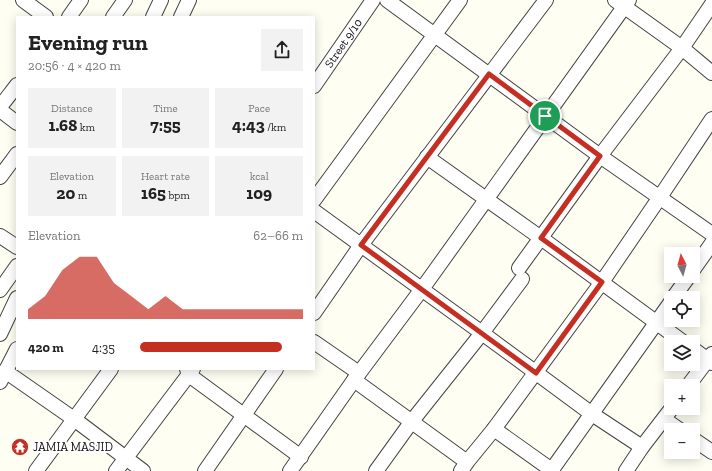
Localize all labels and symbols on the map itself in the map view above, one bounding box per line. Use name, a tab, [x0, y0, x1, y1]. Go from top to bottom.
street label: Street 9/10	[322, 16, 365, 70]
pin	[528, 99, 562, 133]
north arrow	[664, 247, 700, 283]
temple icon: JAMIA MASJID	[10, 437, 30, 457]
place label: JAMIA MASJID	[33, 440, 113, 454]

